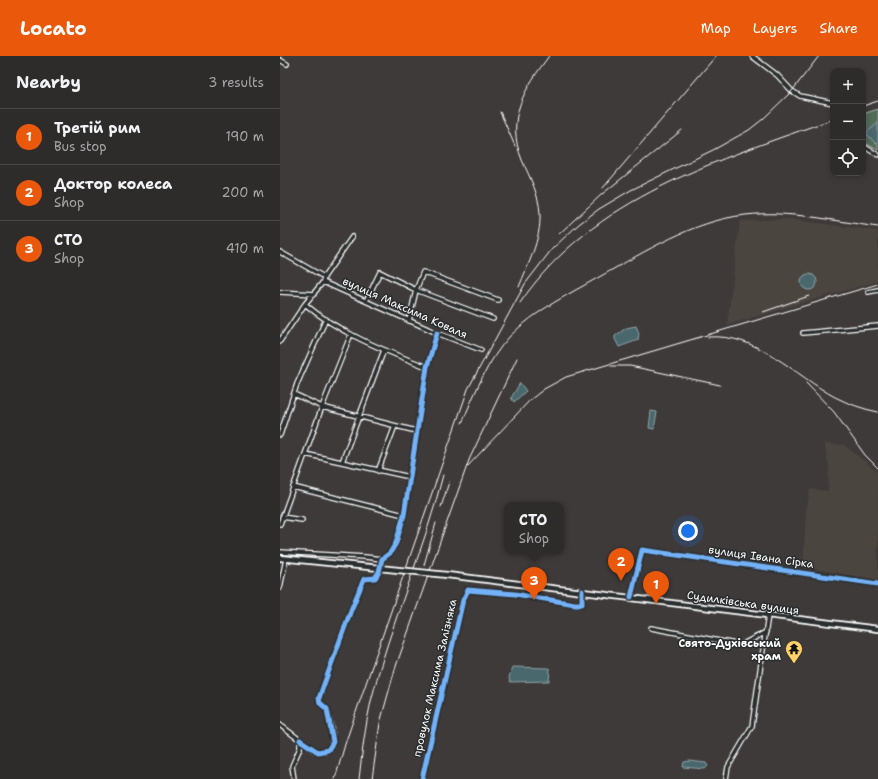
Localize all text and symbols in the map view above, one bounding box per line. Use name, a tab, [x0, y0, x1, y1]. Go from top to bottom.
text: Locato	[20, 16, 87, 41]
text: Map	[701, 19, 731, 37]
text: Layers	[753, 19, 797, 37]
text: Share	[819, 19, 858, 37]
map controls	[830, 68, 866, 176]
button: +	[830, 68, 866, 104]
text: Nearby	[16, 71, 81, 93]
text: 3 results	[208, 74, 264, 91]
button: −	[830, 104, 866, 140]
text: Третій рим	[54, 118, 140, 138]
text: 1	[26, 128, 32, 145]
text: 190 m	[225, 128, 264, 145]
text: Bus stop	[54, 138, 106, 155]
button: locate	[830, 140, 866, 176]
text: Доктор колеса	[54, 174, 172, 194]
text: 2	[24, 184, 34, 201]
text: 200 m	[222, 184, 264, 201]
text: Shop	[54, 194, 84, 211]
text: СТО	[54, 230, 82, 250]
text: 3	[24, 240, 34, 257]
text: 410 m	[226, 240, 264, 257]
text: Shop	[54, 250, 84, 267]
street label: вулиця Максима Коваля	[340, 274, 470, 342]
popup	[504, 502, 564, 554]
text: СТО	[519, 510, 547, 530]
your location	[678, 521, 698, 541]
text: Shop	[519, 530, 549, 547]
street label: вулиця Івана Сірка	[708, 542, 815, 572]
pin: 2	[608, 548, 634, 581]
pin: 3	[521, 567, 547, 600]
pin: 1	[643, 571, 669, 604]
street label: Судилківська вулиця	[686, 588, 800, 618]
street label: провулок Максима Залізняка	[410, 597, 461, 758]
place label: Свято-Духівський храм	[678, 636, 781, 664]
temple icon: Свято-Духівський храм	[784, 639, 804, 664]

